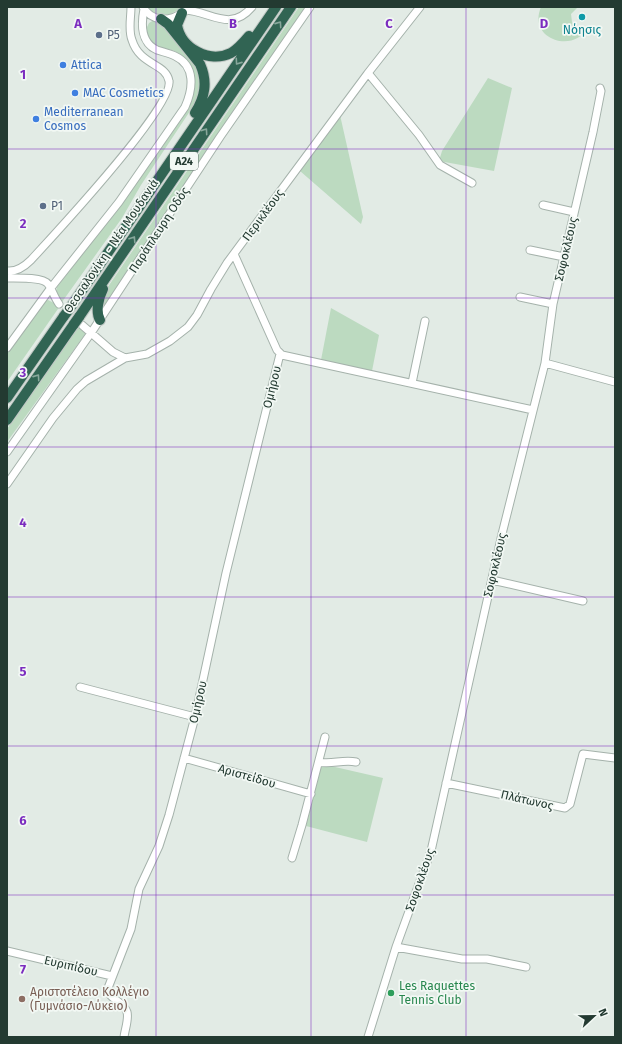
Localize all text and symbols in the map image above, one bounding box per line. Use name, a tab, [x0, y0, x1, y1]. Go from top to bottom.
marker: Νόησις	[577, 12, 587, 22]
text: A	[73, 16, 82, 31]
text: B	[229, 16, 237, 31]
text: C	[385, 16, 393, 31]
text: D	[540, 16, 549, 31]
one-way arrow	[274, 21, 282, 28]
place label: Νόησις	[563, 23, 602, 37]
place label: P5	[107, 28, 120, 42]
marker: P5	[94, 30, 104, 40]
place label: Attica	[71, 58, 102, 72]
one-way arrow	[236, 58, 243, 65]
marker: Attica	[58, 60, 68, 70]
text: 1	[20, 67, 26, 82]
place label: MAC Cosmetics	[83, 86, 164, 100]
marker: MAC Cosmetics	[70, 88, 80, 98]
place label: Mediterranean Cosmos	[44, 105, 124, 133]
marker: Mediterranean Cosmos	[31, 114, 41, 124]
one-way arrow	[200, 128, 207, 135]
road number: Α24	[170, 152, 198, 170]
street label: Θεσσαλονίκη - Νέα Μουδανιά	[61, 176, 161, 316]
street label: Παράπλευρη Οδός	[126, 184, 192, 276]
street label: Περικλέους	[239, 186, 287, 244]
place label: P1	[51, 199, 63, 213]
marker: P1	[38, 201, 48, 211]
street label: Σοφοκλέους	[552, 215, 580, 283]
text: 2	[20, 216, 27, 231]
one-way arrow	[128, 236, 136, 243]
street label: Ομήρου	[260, 364, 284, 410]
text: 3	[19, 365, 27, 380]
one-way arrow	[32, 374, 39, 381]
text: 4	[19, 515, 27, 530]
street label: Σοφοκλέους	[481, 531, 509, 599]
text: 5	[20, 664, 27, 679]
street label: Ομήρου	[186, 679, 210, 725]
street label: Αριστείδου	[217, 761, 278, 791]
street label: Πλάτωνος	[499, 787, 555, 813]
text: 6	[19, 813, 27, 828]
street label: Σοφοκλέους	[403, 846, 437, 913]
street label: Ευριπίδου	[43, 953, 99, 979]
text: 7	[20, 962, 26, 977]
place label: Les Raquettes Tennis Club	[399, 979, 475, 1007]
place label: Αριστοτέλειο Κολλέγιο (Γυμνάσιο-Λύκειο)	[30, 985, 149, 1013]
marker: Les Raquettes Tennis Club	[386, 988, 396, 998]
marker: Αριστοτέλειο Κολλέγιο (Γυμνάσιο-Λύκειο)	[17, 994, 27, 1004]
north arrow	[574, 996, 614, 1036]
text: N	[595, 1007, 610, 1018]

